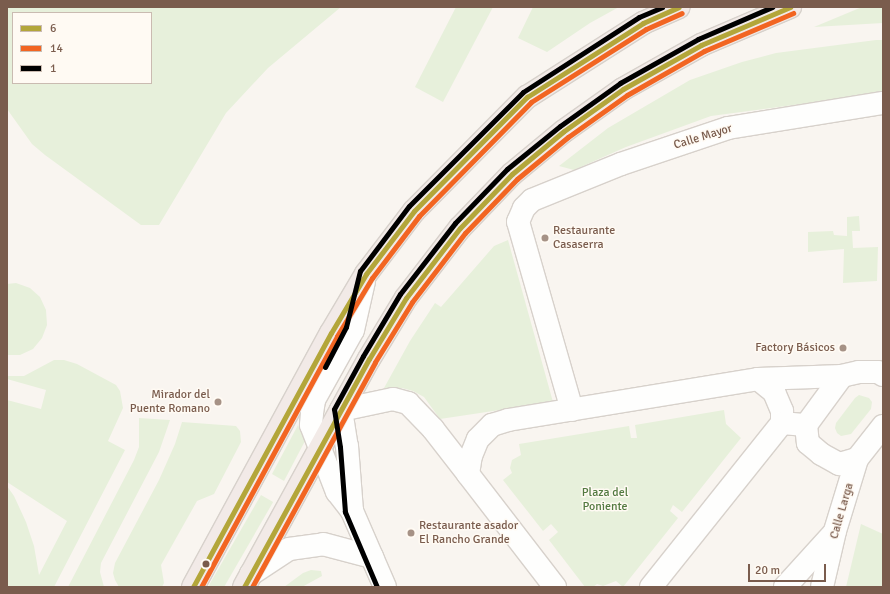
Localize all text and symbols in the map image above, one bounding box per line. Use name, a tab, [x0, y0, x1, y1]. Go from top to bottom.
legend	[12, 12, 152, 84]
text: 6	[50, 21, 56, 36]
text: 14	[50, 41, 63, 56]
text: 1	[50, 61, 56, 76]
street label: Calle Mayor	[672, 121, 734, 153]
place label: Restaurante Casaserra	[553, 224, 615, 252]
marker: Restaurante Casaserra	[540, 233, 550, 243]
place label: Factory Básicos	[755, 341, 835, 355]
marker: Factory Básicos	[838, 343, 848, 353]
place label: Mirador del Puente Romano	[130, 388, 210, 416]
marker: Mirador del Puente Romano	[213, 397, 223, 407]
street label: Calle Larga	[827, 481, 857, 541]
park label: Plaza del Poniente	[582, 486, 628, 514]
place label: Restaurante asador El Rancho Grande	[419, 519, 518, 547]
marker: Restaurante asador El Rancho Grande	[406, 528, 416, 538]
scale bar	[750, 556, 828, 582]
unlabelled marker	[201, 559, 211, 569]
text: 20 m	[755, 563, 780, 578]

